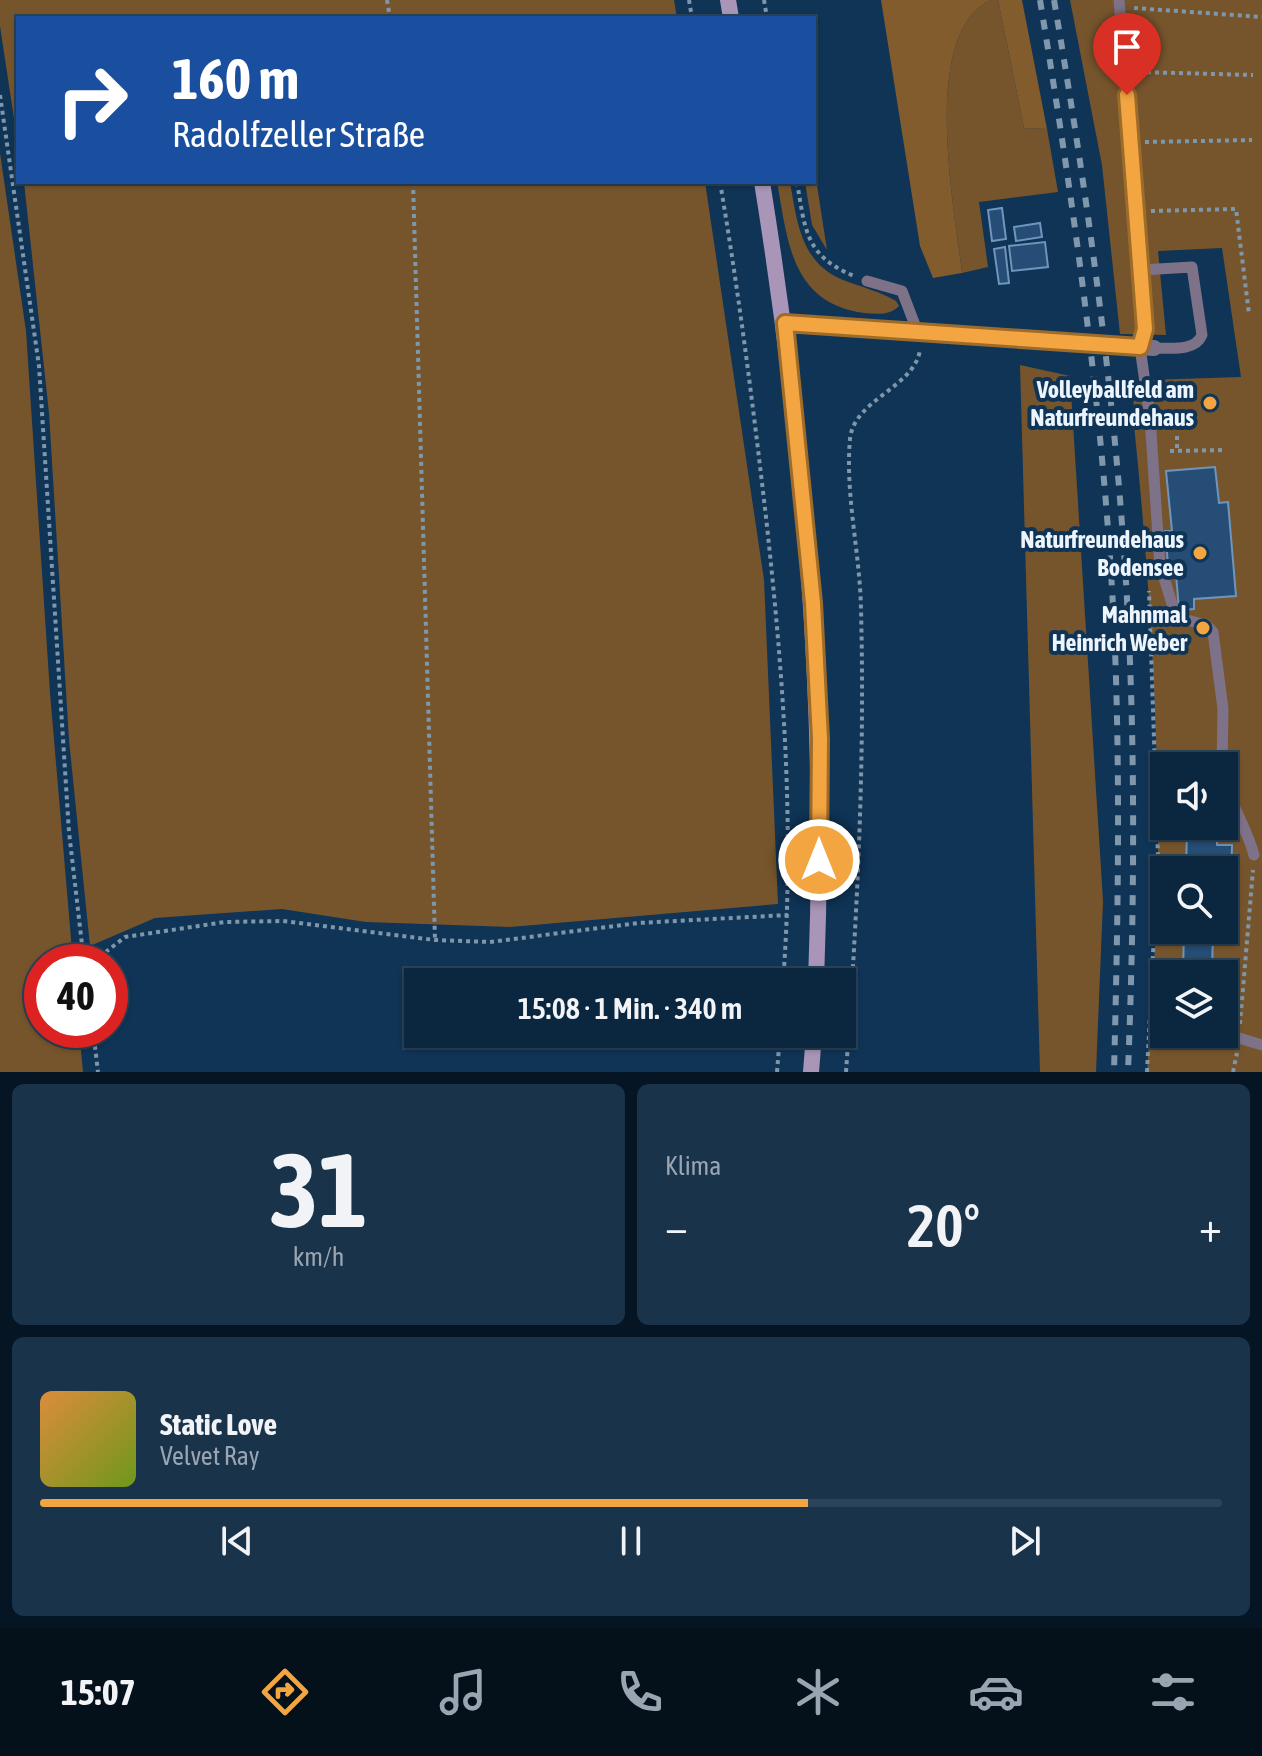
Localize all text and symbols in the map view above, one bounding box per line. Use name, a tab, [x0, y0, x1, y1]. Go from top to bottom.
pin	[1093, 13, 1161, 95]
icon: arrive	[1105, 25, 1149, 69]
text: 160 m	[172, 47, 299, 111]
icon: right	[40, 48, 144, 152]
text: Radolfzeller Straße	[172, 113, 425, 155]
place label: Volleyballfeld am Naturfreundehaus	[1030, 376, 1195, 431]
marker: Volleyballfeld am Naturfreundehaus	[1201, 394, 1219, 412]
place label: Naturfreundehaus Bodensee	[1020, 526, 1185, 581]
marker: Naturfreundehaus Bodensee	[1191, 544, 1209, 562]
place label: Mahnmal Heinrich Weber	[1052, 601, 1188, 656]
marker: Mahnmal Heinrich Weber	[1194, 619, 1212, 637]
map controls	[1150, 752, 1238, 1048]
button: sound	[1150, 752, 1238, 840]
position arrow	[777, 818, 861, 902]
button: search	[1150, 856, 1238, 944]
speed limit sign: 40	[24, 944, 128, 1048]
button: layers	[1150, 960, 1238, 1048]
text: 15:08 · 1 Min. · 340 m	[518, 991, 742, 1025]
text: 31	[270, 1130, 367, 1249]
text: Klima	[665, 1151, 721, 1181]
text: 20°	[907, 1191, 980, 1260]
text: −	[665, 1201, 688, 1251]
text: +	[1199, 1201, 1222, 1251]
text: km/h	[293, 1242, 344, 1272]
text: Static Love	[160, 1407, 277, 1441]
text: Velvet Ray	[160, 1441, 260, 1471]
icon: previous	[215, 1519, 259, 1563]
icon: pause	[609, 1519, 653, 1563]
icon: next	[1003, 1519, 1047, 1563]
icon: directions	[257, 1664, 313, 1720]
icon: music	[435, 1664, 491, 1720]
icon: phone	[612, 1664, 668, 1720]
icon: climate	[790, 1664, 846, 1720]
icon: car	[968, 1664, 1024, 1720]
icon: filters	[1145, 1664, 1201, 1720]
text: 15:07	[61, 1671, 136, 1713]

